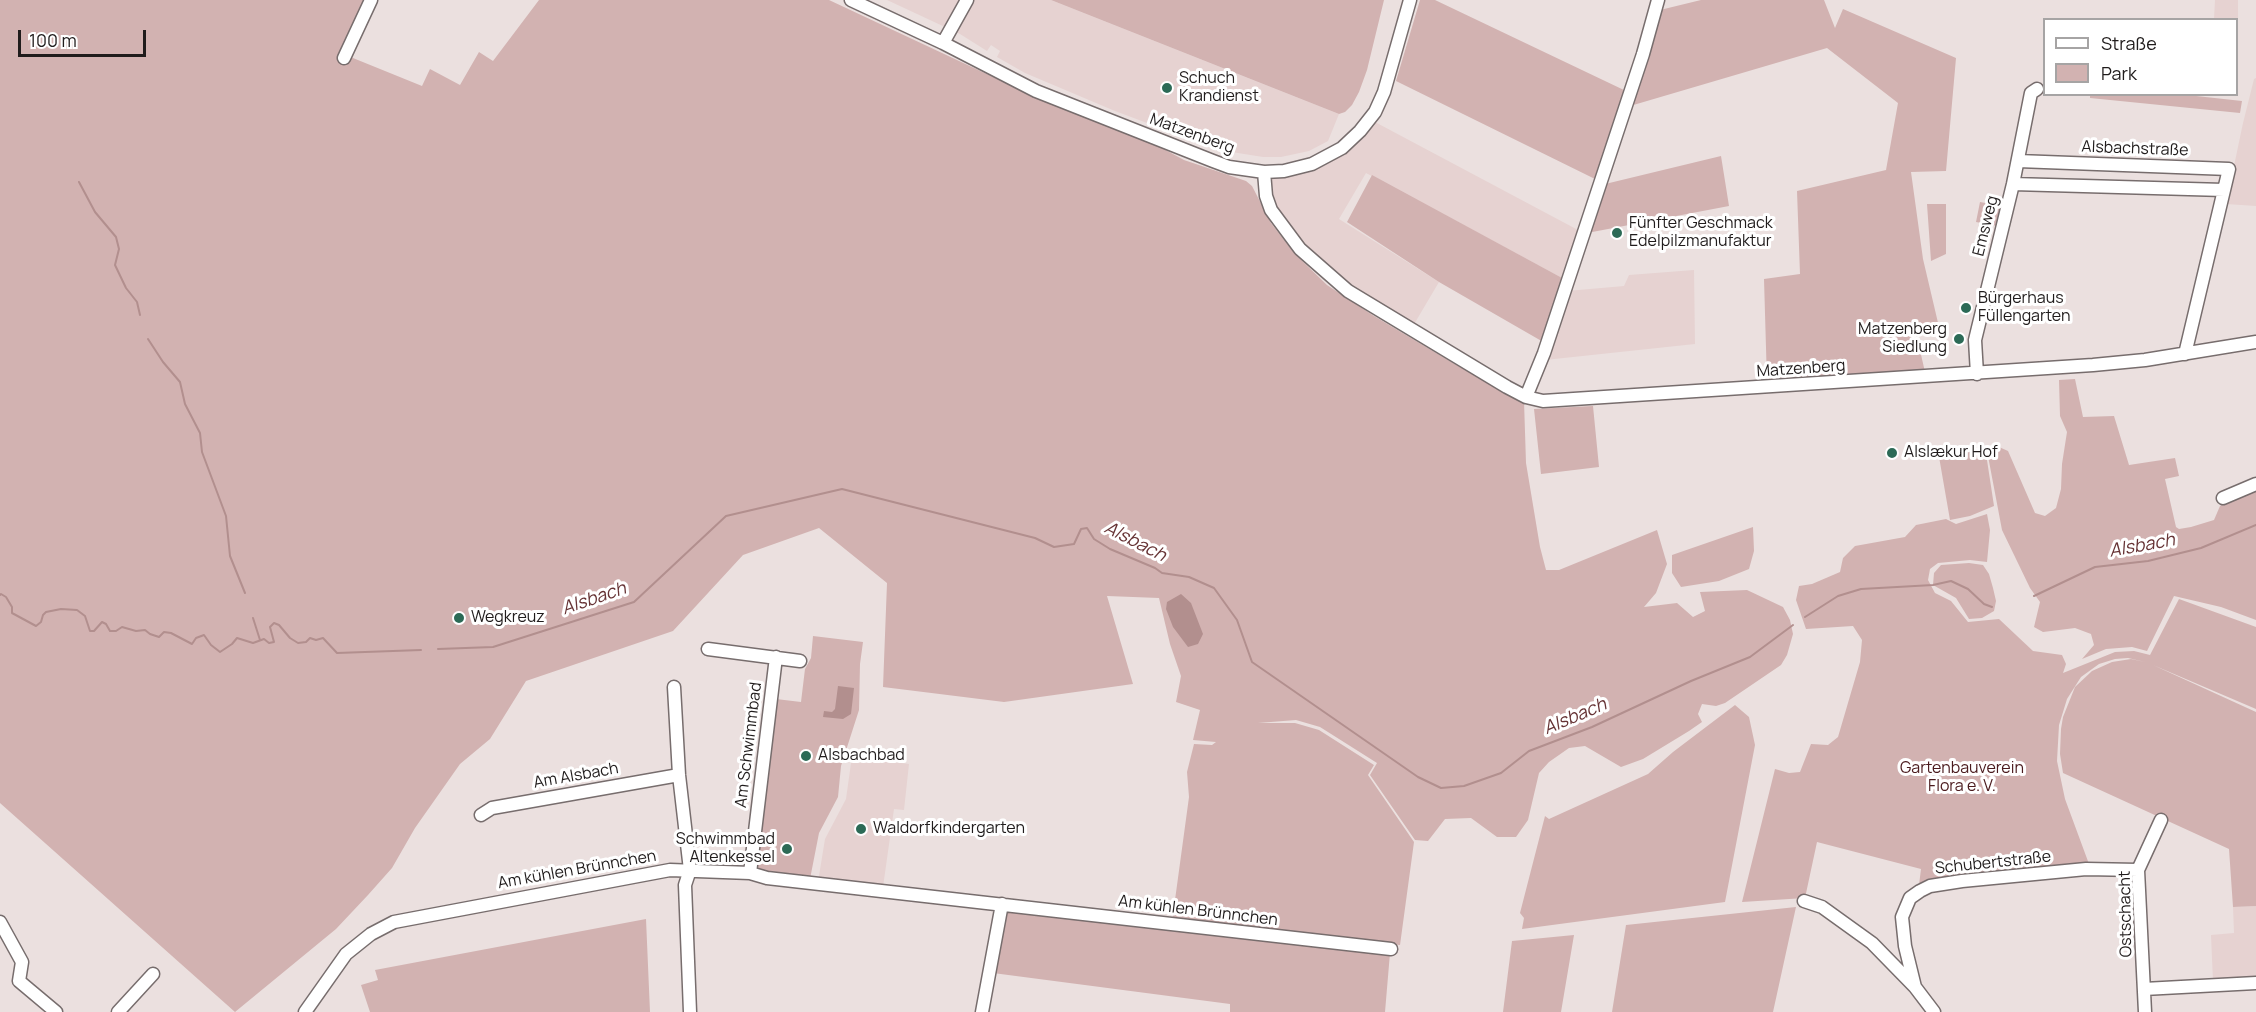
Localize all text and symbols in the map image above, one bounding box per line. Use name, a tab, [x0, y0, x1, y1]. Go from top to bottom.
scale bar	[21, 18, 148, 56]
legend	[2043, 18, 2238, 96]
text: 100 m	[29, 28, 77, 52]
text: Straße	[2101, 31, 2157, 55]
text: Park	[2101, 61, 2137, 85]
place label: Schuch Krandienst	[1179, 69, 1259, 107]
marker: Schuch Krandienst	[1160, 81, 1174, 95]
street label: Matzenberg	[1147, 110, 1237, 158]
street label: Alsbachstraße	[2081, 138, 2189, 160]
street label: Emsweg	[1969, 194, 2003, 258]
place label: Fünfter Geschmack Edelpilzmanufaktur	[1629, 214, 1773, 252]
marker: Fünfter Geschmack Edelpilzmanufaktur	[1610, 226, 1624, 240]
place label: Bürgerhaus Füllengarten	[1978, 289, 2070, 327]
marker: Bürgerhaus Füllengarten	[1959, 301, 1973, 315]
place label: Matzenberg Siedlung	[1858, 320, 1947, 358]
marker: Matzenberg Siedlung	[1952, 332, 1966, 346]
street label: Matzenberg	[1756, 356, 1846, 382]
place label: Alslækur Hof	[1904, 443, 1998, 463]
marker: Alslækur Hof	[1885, 446, 1899, 460]
water label: Alsbach	[1101, 517, 1169, 567]
water label: Alsbach	[2107, 530, 2177, 562]
water label: Alsbach	[559, 578, 629, 620]
place label: Wegkreuz	[471, 608, 545, 628]
marker: Wegkreuz	[452, 611, 466, 625]
street label: Am Schwimmbad	[732, 681, 766, 809]
water label: Alsbach	[1540, 694, 1610, 740]
place label: Alsbachbad	[818, 746, 905, 766]
marker: Alsbachbad	[799, 749, 813, 763]
street label: Am Alsbach	[532, 759, 620, 793]
park label: Gartenbauverein Flora e. V.	[1900, 759, 2024, 797]
place label: Waldorfkindergarten	[873, 819, 1025, 839]
marker: Waldorfkindergarten	[854, 822, 868, 836]
place label: Schwimmbad Altenkessel	[676, 830, 775, 868]
marker: Schwimmbad Altenkessel	[780, 842, 794, 856]
street label: Am kühlen Brünnchen	[496, 847, 658, 893]
street label: Schubertstraße	[1934, 847, 2052, 879]
street label: Ostschacht	[2116, 870, 2136, 958]
street label: Am kühlen Brünnchen	[1117, 892, 1279, 930]

